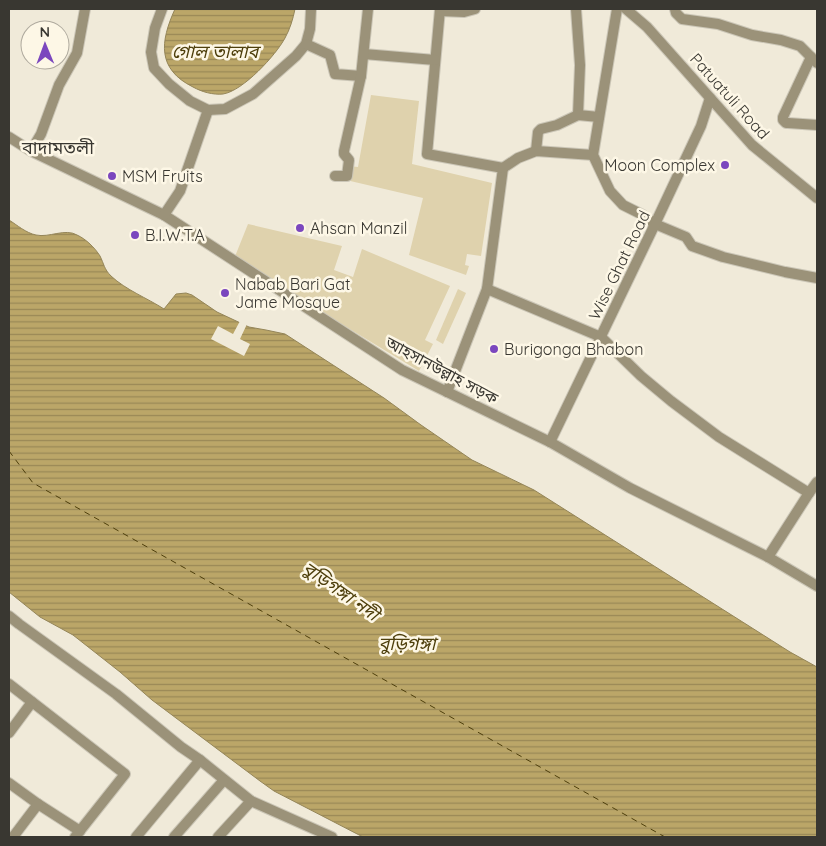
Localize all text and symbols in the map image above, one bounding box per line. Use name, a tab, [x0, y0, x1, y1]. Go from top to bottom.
north arrow	[20, 20, 70, 70]
text: N	[39, 23, 50, 41]
water label: গোল তালাব	[172, 40, 261, 63]
street label: Patuatuli Road	[686, 49, 774, 143]
district label: বাদামতলী	[21, 136, 94, 159]
place label: Moon Complex	[604, 155, 715, 175]
marker: Moon Complex	[719, 159, 731, 171]
place label: MSM Fruits	[122, 166, 203, 186]
marker: MSM Fruits	[106, 170, 118, 182]
street label: Wise Ghat Road	[584, 207, 654, 323]
place label: Ahsan Manzil	[310, 218, 407, 238]
marker: Ahsan Manzil	[294, 222, 306, 234]
place label: B.I.W.T.A	[145, 225, 205, 245]
marker: B.I.W.T.A	[129, 229, 141, 241]
place label: Nabab Bari Gat Jame Mosque	[235, 274, 350, 312]
marker: Nabab Bari Gat Jame Mosque	[219, 287, 231, 299]
street label: আহসানউল্লাহ সড়ক	[381, 331, 503, 409]
place label: Burigonga Bhabon	[504, 339, 643, 359]
marker: Burigonga Bhabon	[488, 343, 500, 355]
water label: বুড়িগঙ্গা নদী	[299, 556, 386, 627]
water label: বুড়িগঙ্গা	[378, 632, 439, 655]

